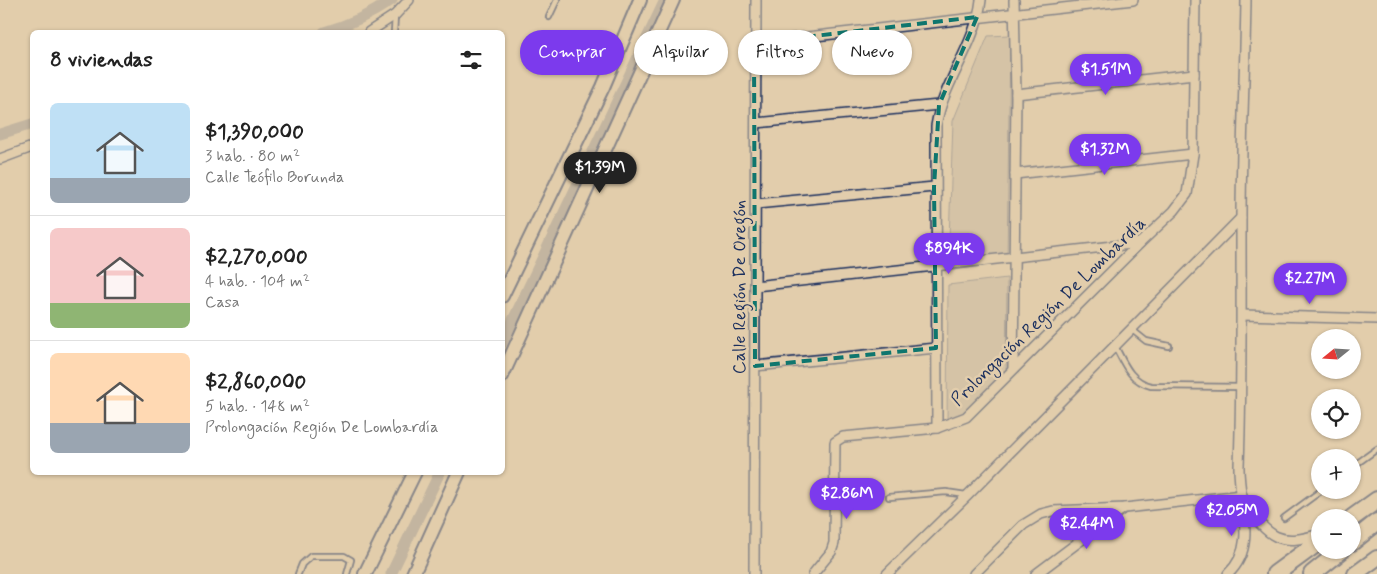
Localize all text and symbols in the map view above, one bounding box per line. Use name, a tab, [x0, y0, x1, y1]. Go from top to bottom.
chip: Comprar	[520, 30, 624, 75]
chip: Alquilar	[634, 30, 728, 75]
chip: Filtros	[738, 30, 822, 75]
chip: Nuevo	[832, 30, 912, 75]
text: 8 viviendas	[50, 46, 153, 74]
icon: filters	[457, 46, 485, 74]
pin: $1.51M	[1065, 54, 1147, 96]
text: $1.51M	[1081, 59, 1131, 80]
text: $1,390,000	[205, 118, 304, 146]
icon: home	[90, 123, 150, 183]
pin: $1.32M	[1064, 134, 1146, 176]
text: $1.32M	[1080, 139, 1130, 160]
text: 3 hab. · 80 m²	[205, 146, 300, 167]
pin: $1.39M	[559, 152, 641, 194]
text: $1.39M	[575, 157, 625, 178]
text: Calle Teófilo Borunda	[205, 167, 344, 188]
street label: Calle Región De Oregón	[728, 200, 754, 374]
street label: Prolongación Región De Lombardía	[946, 212, 1152, 412]
pin: $894K	[914, 232, 984, 275]
text: $894K	[925, 238, 973, 259]
text: $2,270,000	[205, 243, 308, 271]
icon: home	[90, 248, 150, 308]
pin: $2.27M	[1269, 262, 1351, 305]
text: $2.27M	[1285, 268, 1335, 289]
text: 4 hab. · 104 m²	[205, 271, 310, 292]
text: Casa	[205, 292, 240, 313]
north arrow	[1311, 329, 1361, 379]
map controls	[1311, 329, 1361, 559]
text: $2,860,000	[205, 368, 306, 396]
icon: home	[90, 373, 150, 433]
button: locate	[1311, 389, 1361, 439]
text: 5 hab. · 148 m²	[205, 396, 310, 417]
text: Prolongación Región De Lombardía	[205, 417, 438, 438]
button: +	[1311, 449, 1361, 499]
pin: $2.86M	[806, 478, 888, 520]
text: $2.86M	[821, 483, 873, 504]
pin: $2.05M	[1191, 494, 1273, 537]
text: $2.05M	[1206, 500, 1258, 521]
pin: $2.44M	[1046, 508, 1128, 550]
button: −	[1311, 509, 1361, 559]
text: $2.44M	[1060, 513, 1114, 534]

